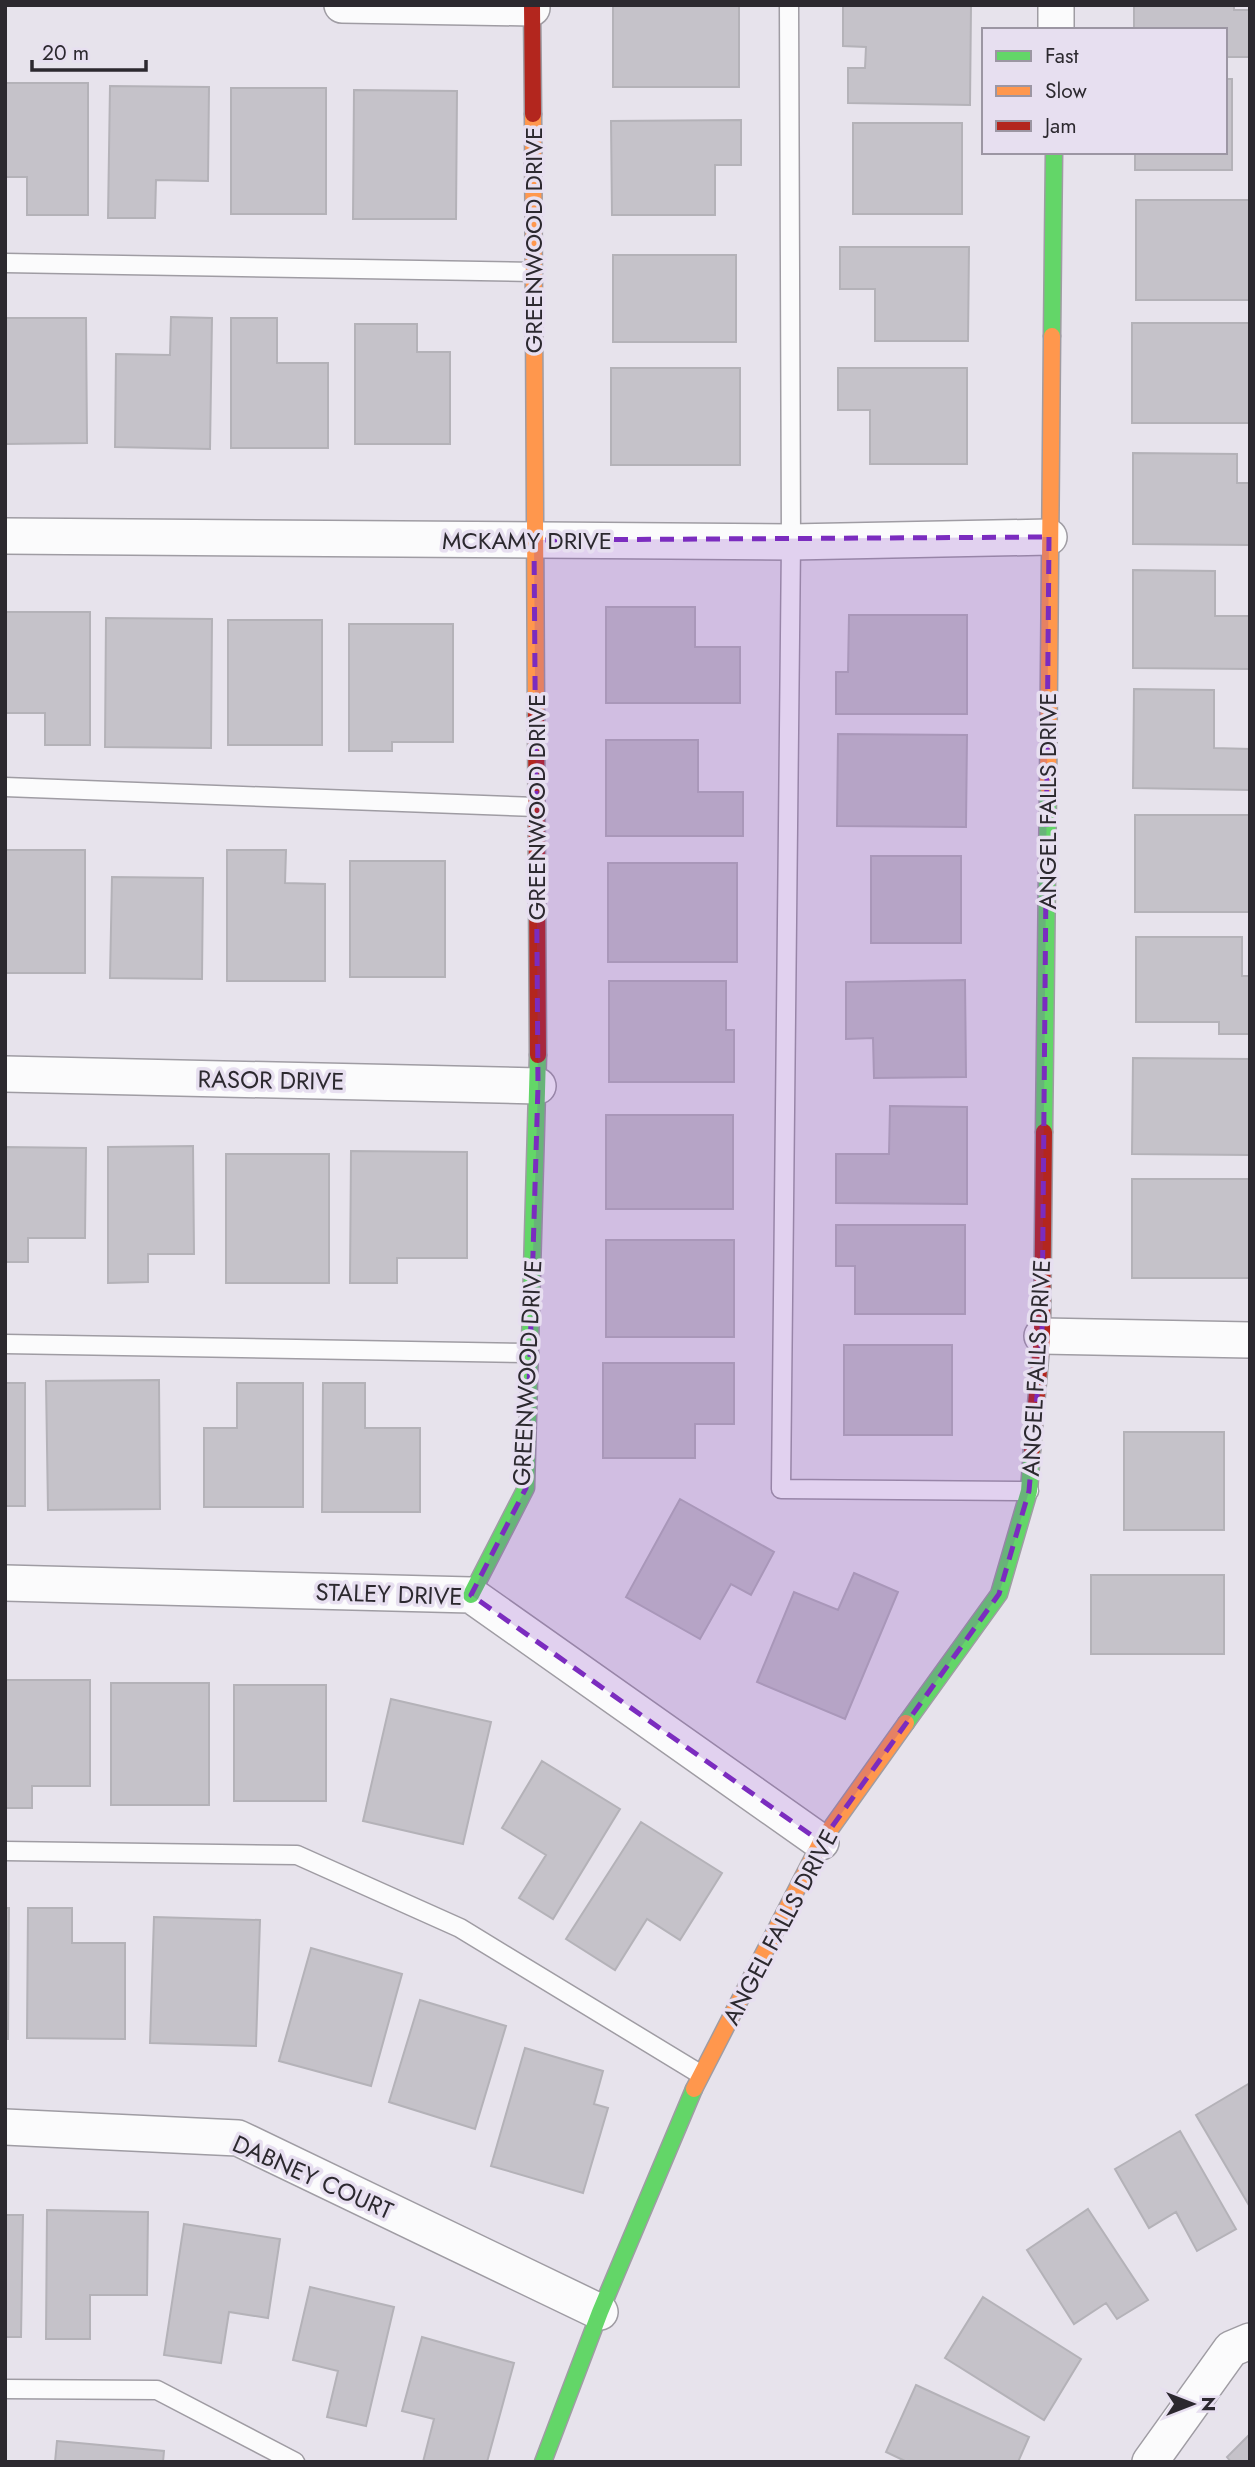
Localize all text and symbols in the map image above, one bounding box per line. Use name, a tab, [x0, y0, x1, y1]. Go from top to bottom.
scale bar	[32, 28, 145, 72]
legend	[982, 28, 1227, 154]
text: 20 m	[42, 38, 89, 68]
text: Fast	[1045, 41, 1078, 71]
text: Slow	[1045, 76, 1087, 106]
text: Jam	[1042, 111, 1077, 141]
street label: GREENWOOD DRIVE	[516, 127, 551, 353]
street label: MCKAMY DRIVE	[442, 523, 612, 558]
street label: ANGEL FALLS DRIVE	[1030, 692, 1065, 910]
street label: GREENWOOD DRIVE	[519, 694, 554, 920]
street label: RASOR DRIVE	[197, 1061, 345, 1099]
street label: GREENWOOD DRIVE	[504, 1259, 550, 1487]
street label: ANGEL FALLS DRIVE	[1013, 1259, 1059, 1477]
street label: STALEY DRIVE	[315, 1574, 463, 1614]
street label: ANGEL FALLS DRIVE	[714, 1823, 846, 2031]
street label: DABNEY COURT	[227, 2126, 399, 2228]
north arrow	[1157, 2369, 1227, 2439]
text: N	[1195, 2396, 1222, 2412]

